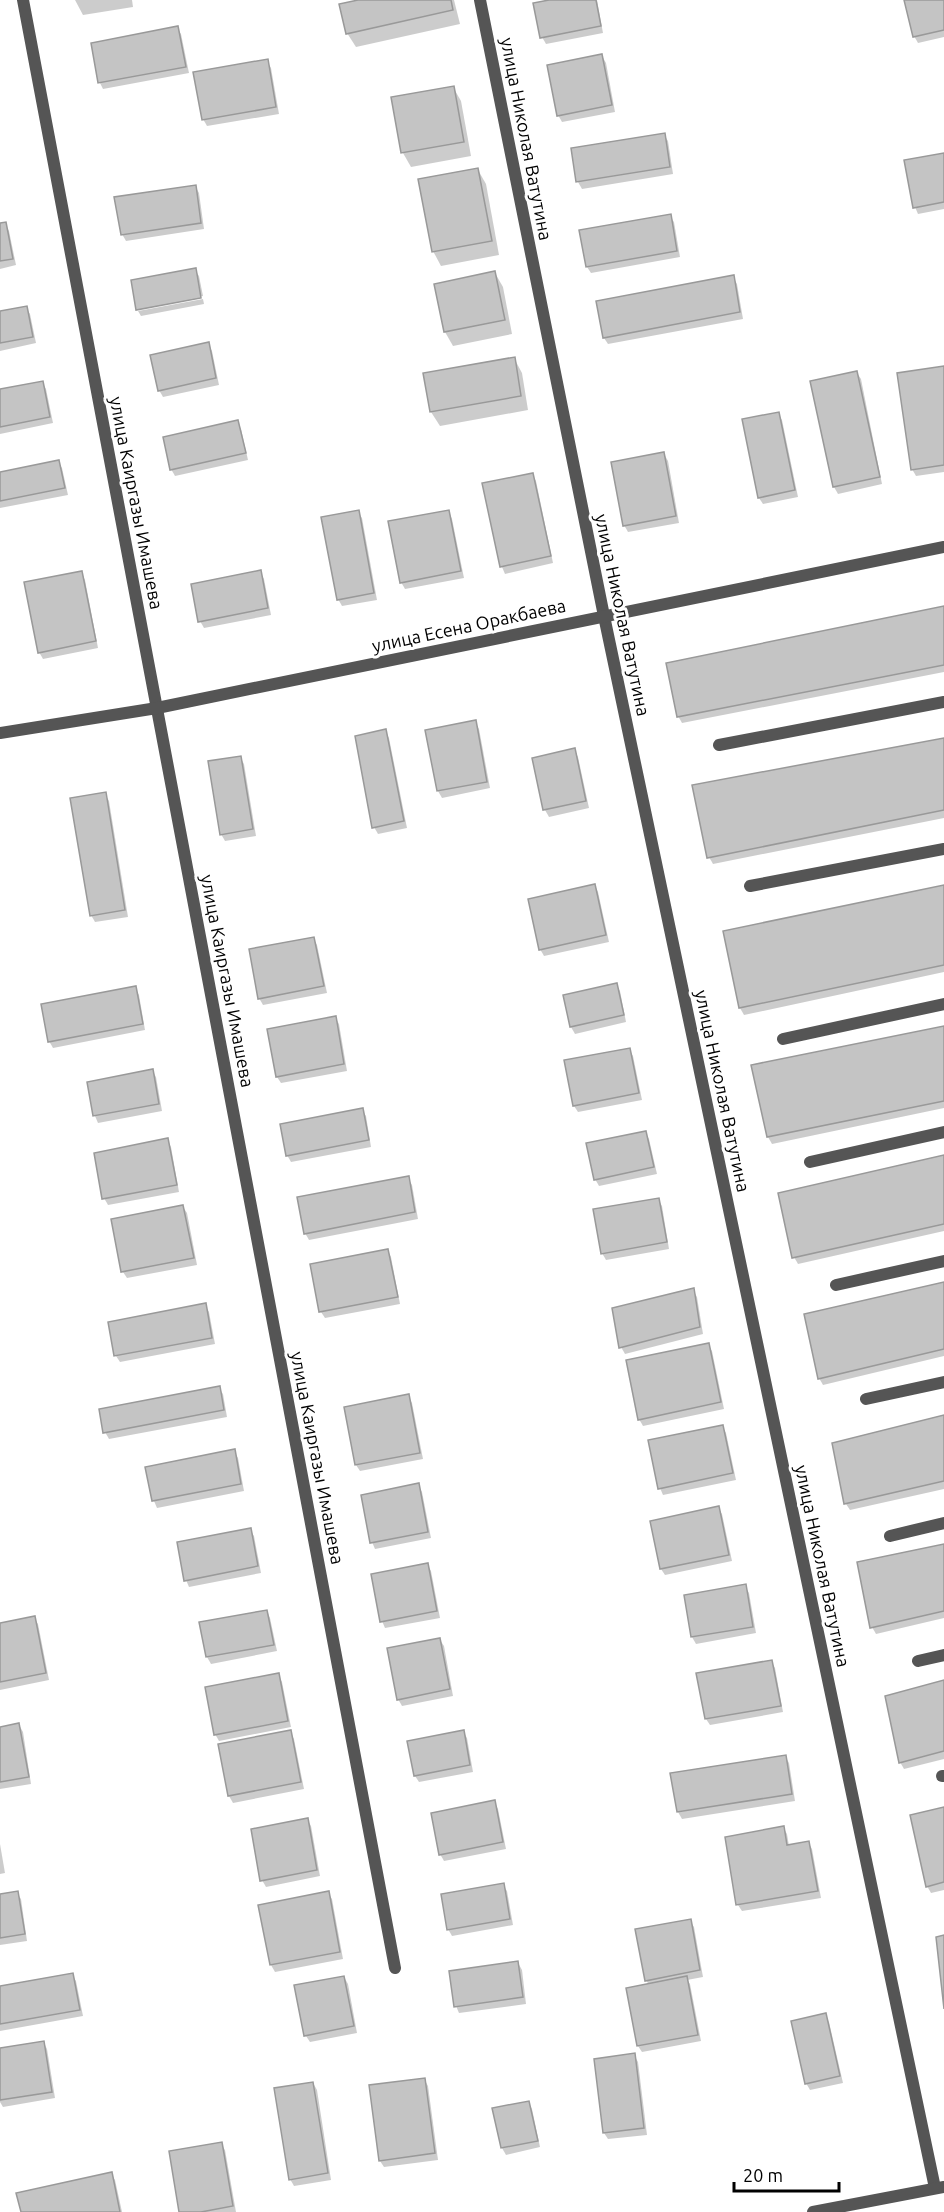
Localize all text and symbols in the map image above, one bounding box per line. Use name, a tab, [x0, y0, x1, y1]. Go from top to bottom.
street label: улица Николая Ватутина	[497, 36, 556, 242]
street label: улица Каиргазы Имашева	[107, 395, 167, 611]
street label: улица Николая Ватутина	[592, 512, 654, 718]
street label: улица Есена Оракбаева	[370, 595, 568, 655]
street label: улица Каиргазы Имашева	[198, 873, 258, 1089]
street label: улица Николая Ватутина	[692, 988, 754, 1194]
street label: улица Каиргазы Имашева	[288, 1350, 348, 1566]
street label: улица Николая Ватутина	[792, 1463, 854, 1669]
scale bar	[734, 2155, 839, 2193]
text: 20 m	[743, 2165, 783, 2185]

